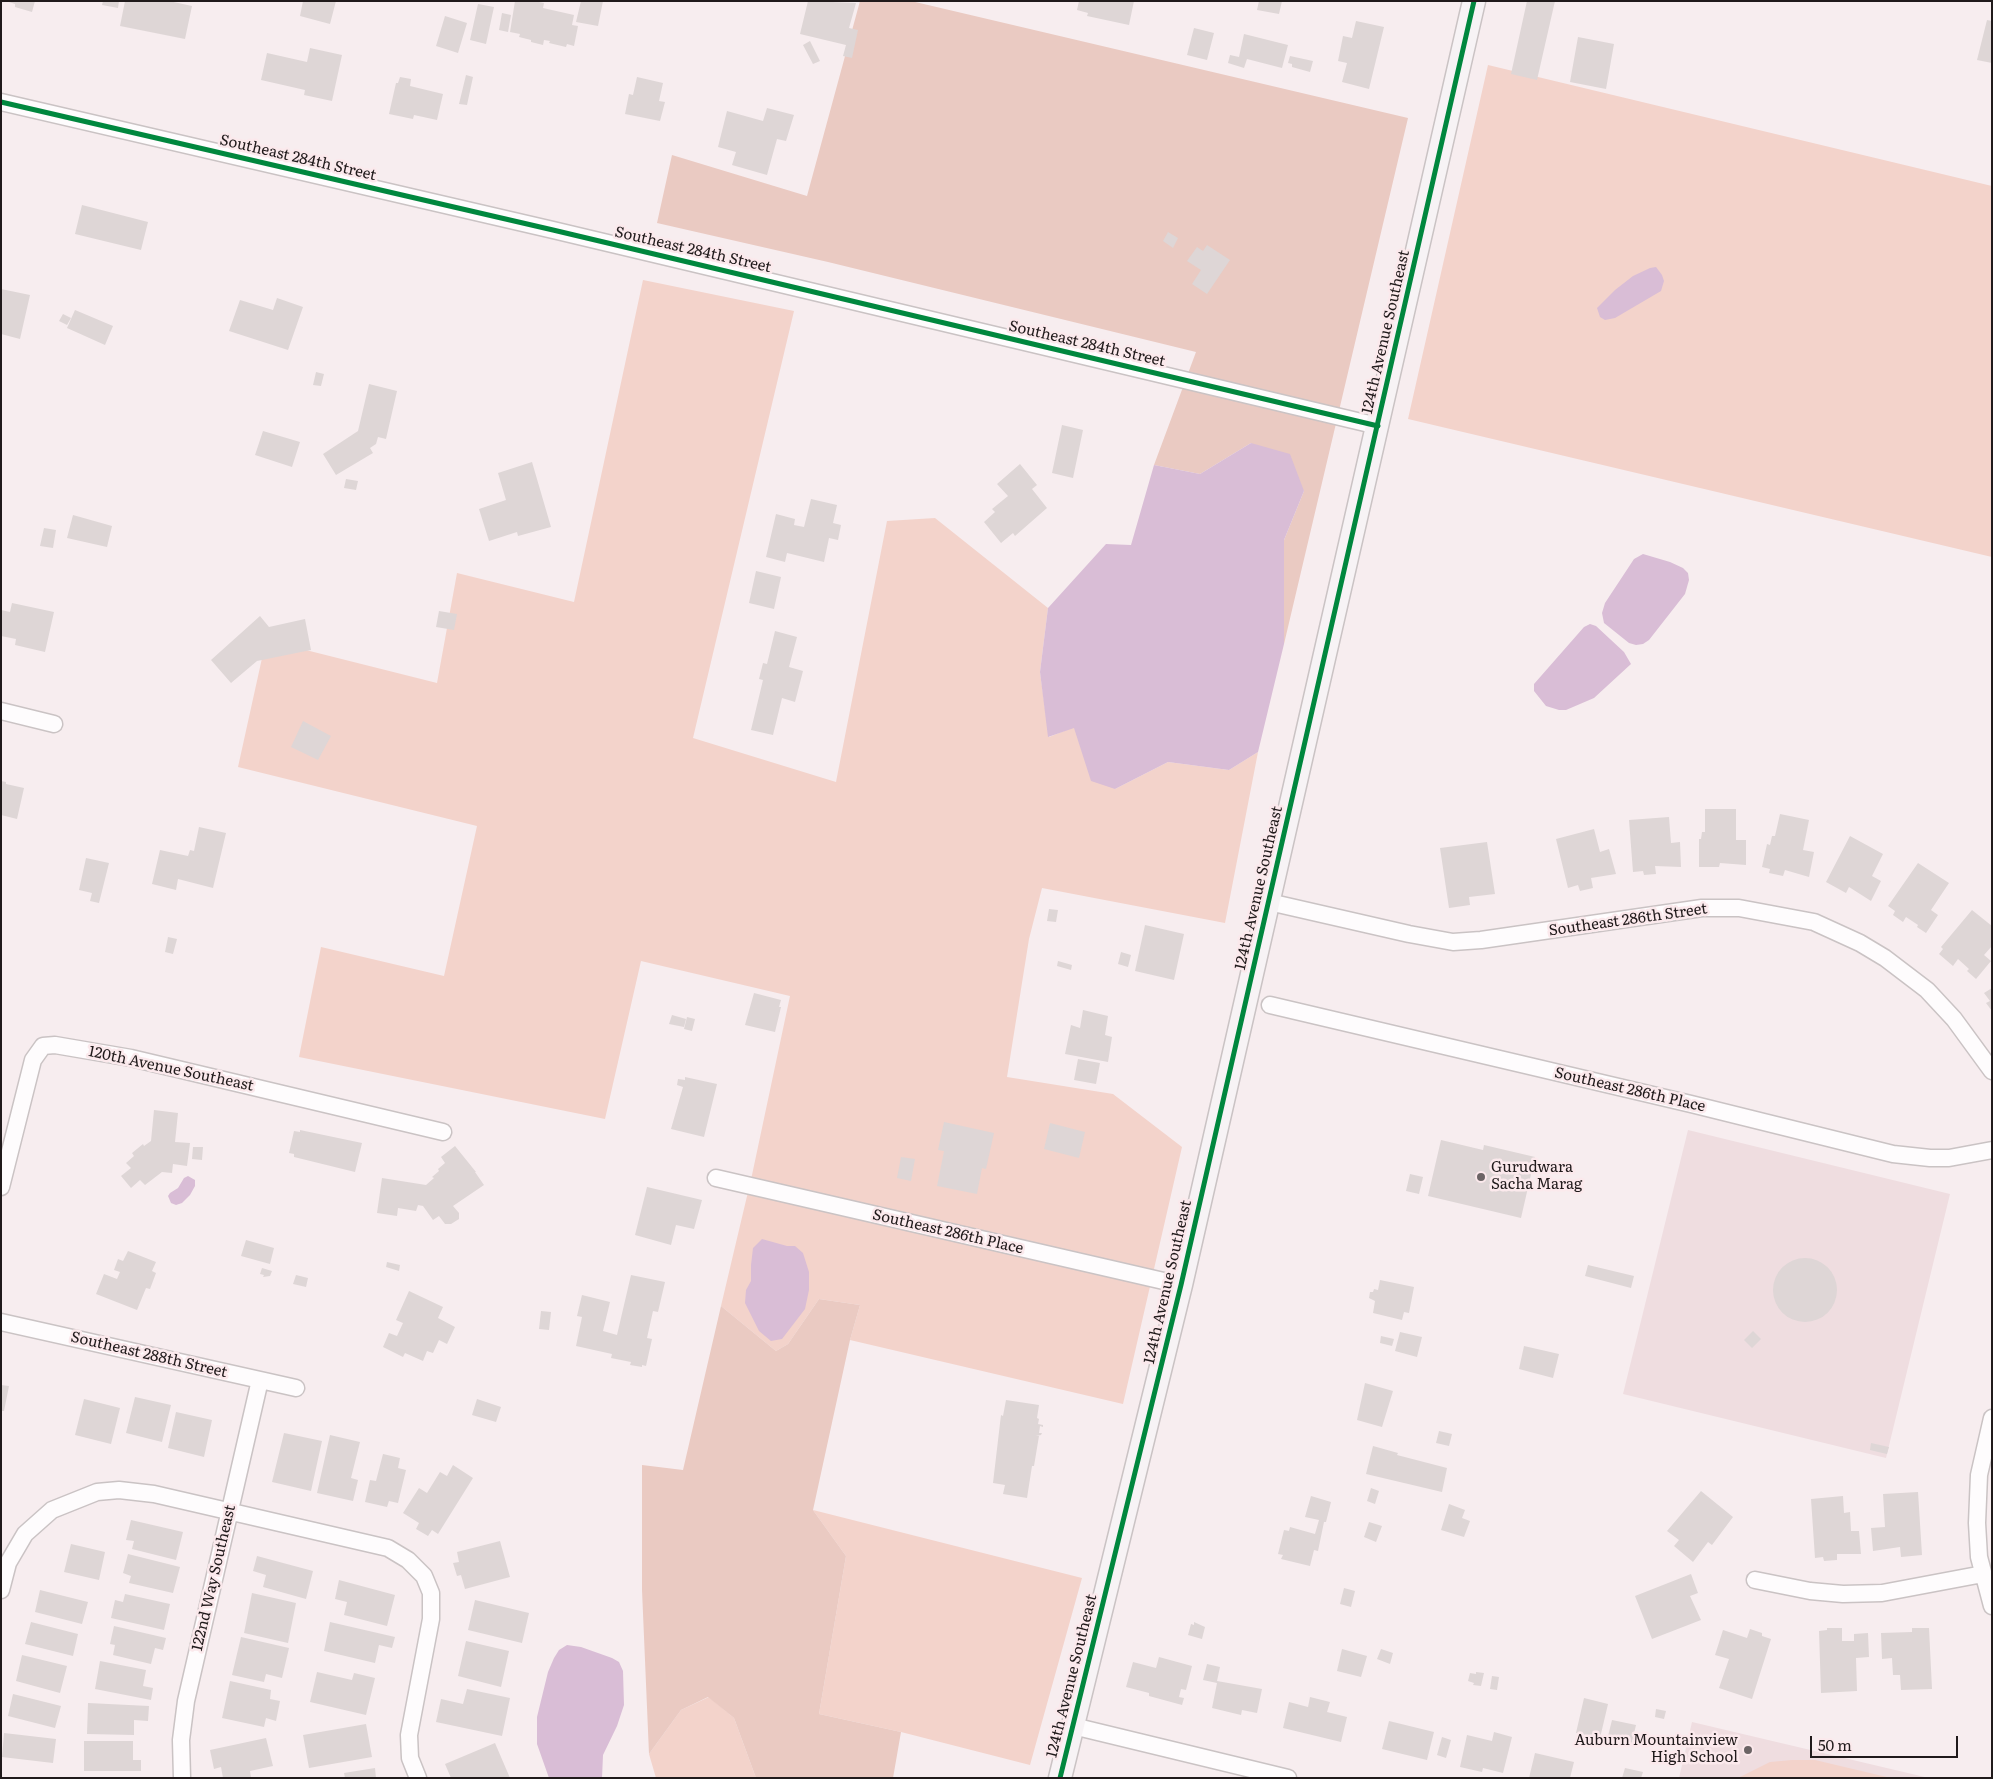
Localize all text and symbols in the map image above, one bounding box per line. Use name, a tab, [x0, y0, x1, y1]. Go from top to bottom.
street label: Southeast 284th Street	[218, 131, 378, 185]
street label: Southeast 284th Street	[613, 223, 773, 277]
street label: 124th Avenue Southeast	[1358, 248, 1414, 416]
street label: Southeast 284th Street	[1007, 317, 1167, 371]
street label: 124th Avenue Southeast	[1231, 804, 1287, 972]
street label: Southeast 286th Street	[1548, 900, 1708, 940]
street label: 120th Avenue Southeast	[87, 1043, 255, 1095]
street label: Southeast 286th Place	[1553, 1064, 1707, 1116]
place label: Gurudwara Sacha Marag	[1491, 1159, 1582, 1194]
marker: Gurudwara Sacha Marag	[1475, 1171, 1487, 1183]
street label: 124th Avenue Southeast	[1140, 1198, 1196, 1366]
street label: Southeast 286th Place	[871, 1206, 1025, 1258]
street label: Southeast 288th Street	[69, 1328, 229, 1382]
street label: 122nd Way Southeast	[188, 1503, 240, 1653]
street label: 124th Avenue Southeast	[1043, 1592, 1101, 1760]
scale bar	[1813, 1726, 1960, 1758]
place label: Auburn Mountainview High School	[1575, 1732, 1738, 1767]
text: 50 m	[1818, 1733, 1852, 1756]
marker: Auburn Mountainview High School	[1742, 1744, 1754, 1756]

